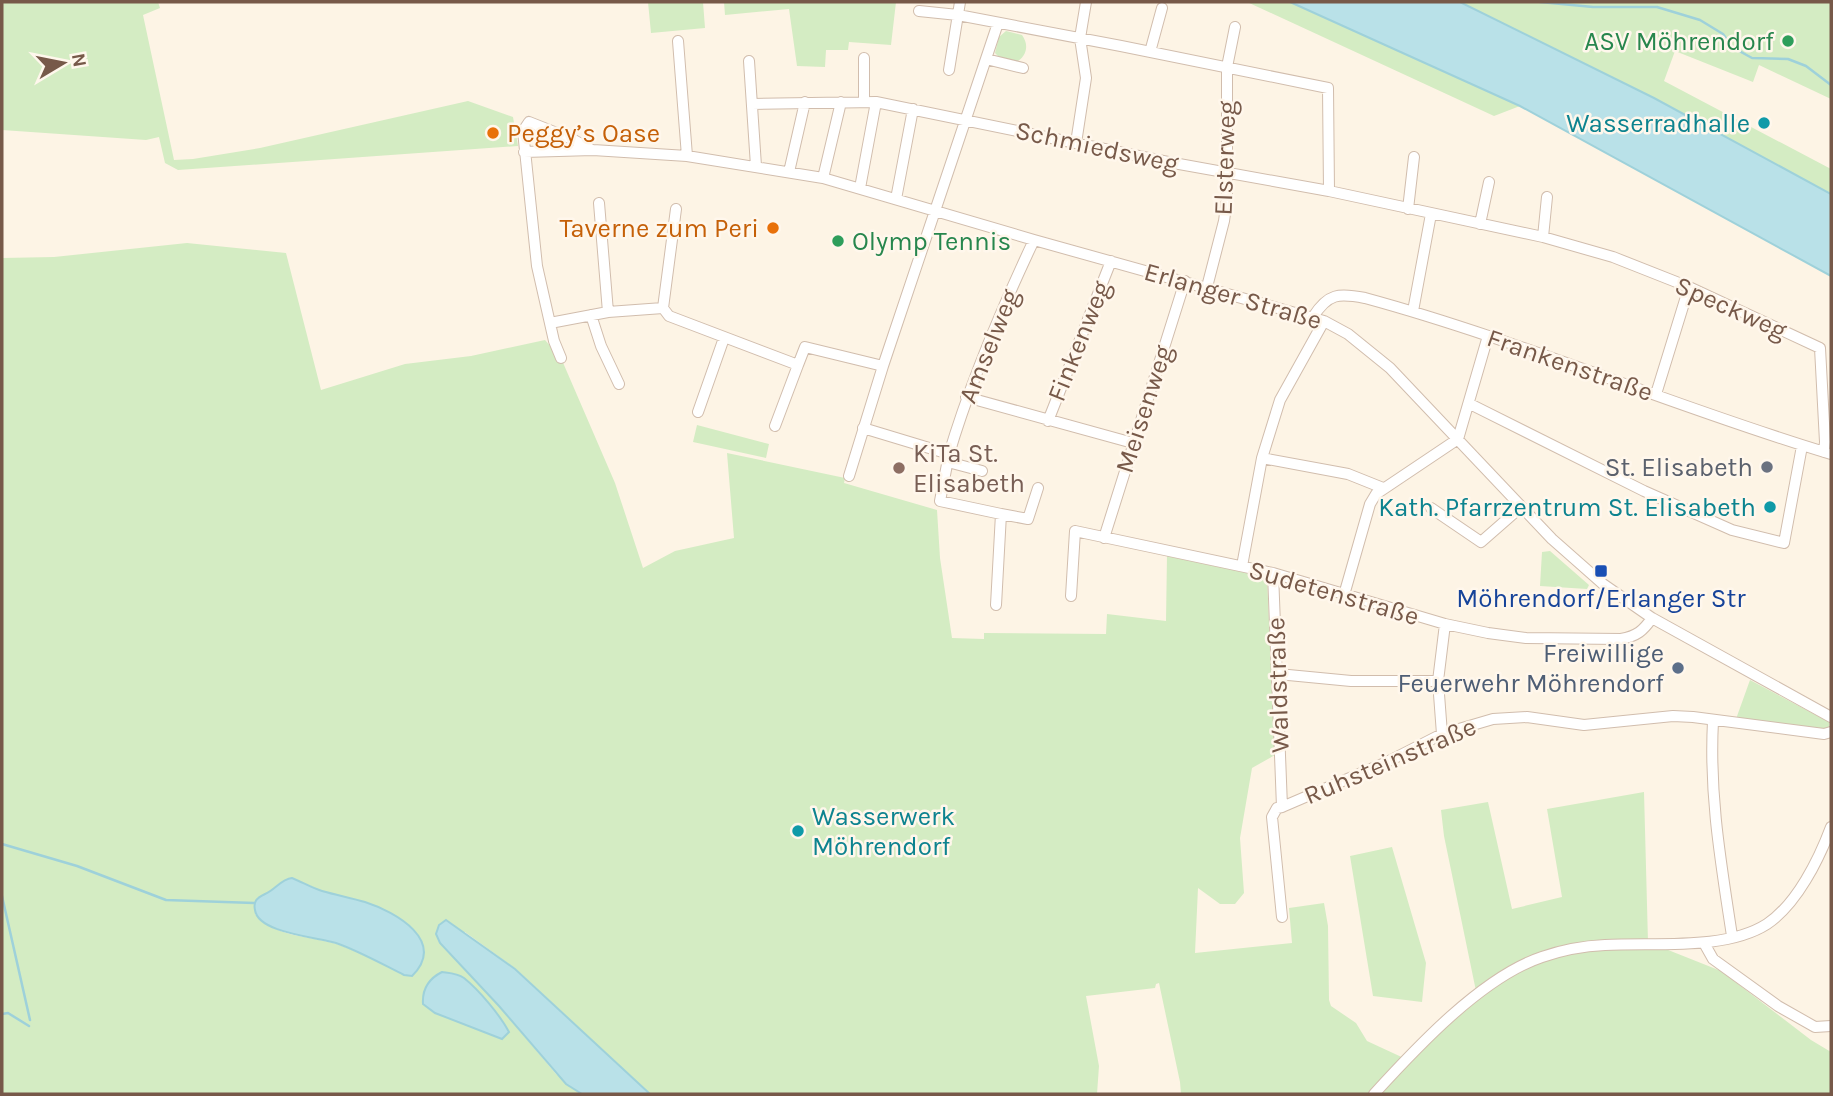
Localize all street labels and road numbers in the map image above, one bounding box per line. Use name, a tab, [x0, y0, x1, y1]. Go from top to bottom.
street label: Elsterweg	[1208, 100, 1243, 216]
street label: Schmiedsweg	[1012, 115, 1182, 180]
street label: Erlanger Straße	[1141, 256, 1325, 336]
street label: Speckweg	[1670, 270, 1792, 347]
street label: Finkenweg	[1041, 276, 1117, 406]
street label: Amselweg	[952, 284, 1026, 408]
street label: Frankenstraße	[1483, 322, 1657, 408]
street label: Meisenweg	[1109, 341, 1179, 477]
street label: Sudetenstraße	[1245, 554, 1423, 632]
street label: Waldstraße	[1260, 617, 1296, 753]
street label: Ruhsteinstraße	[1299, 711, 1481, 811]

